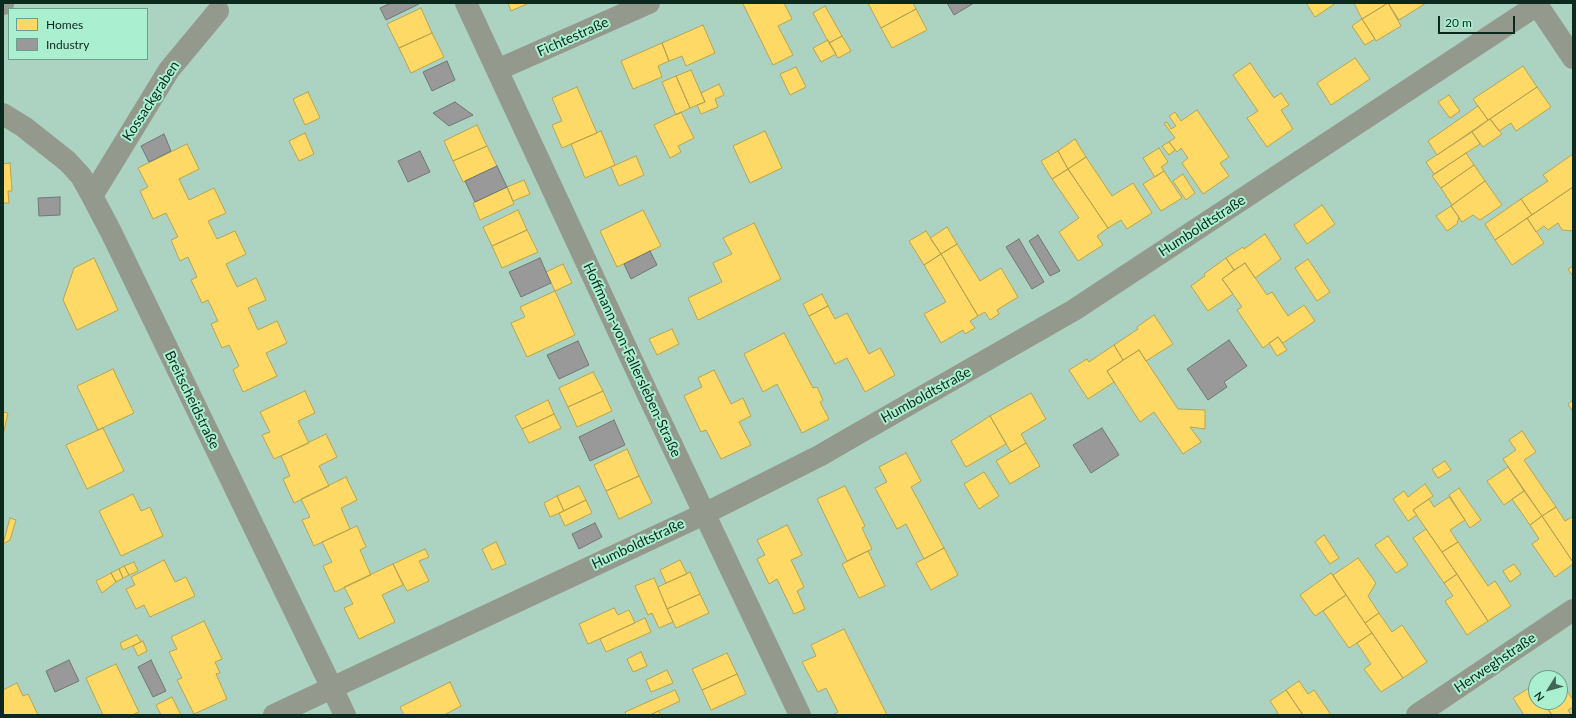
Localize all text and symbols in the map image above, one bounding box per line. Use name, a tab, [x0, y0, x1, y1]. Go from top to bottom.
legend	[8, 8, 148, 60]
scale bar	[1440, 8, 1517, 34]
street label: Fichtestraße	[535, 14, 611, 60]
text: 20 m	[1445, 15, 1472, 30]
text: Homes	[46, 17, 83, 32]
text: Industry	[46, 37, 89, 52]
street label: Kossackgraben	[119, 58, 183, 144]
street label: Humboldtstraße	[1155, 192, 1249, 260]
street label: Hoffmann-von-Fallersleben-Straße	[579, 260, 685, 460]
street label: Breitscheidstraße	[161, 348, 223, 452]
street label: Humboldtstraße	[878, 363, 974, 427]
street label: Humboldtstraße	[589, 515, 687, 573]
street label: Herweghstraße	[1451, 630, 1539, 696]
north arrow	[1528, 670, 1568, 710]
text: N	[1531, 690, 1547, 704]

